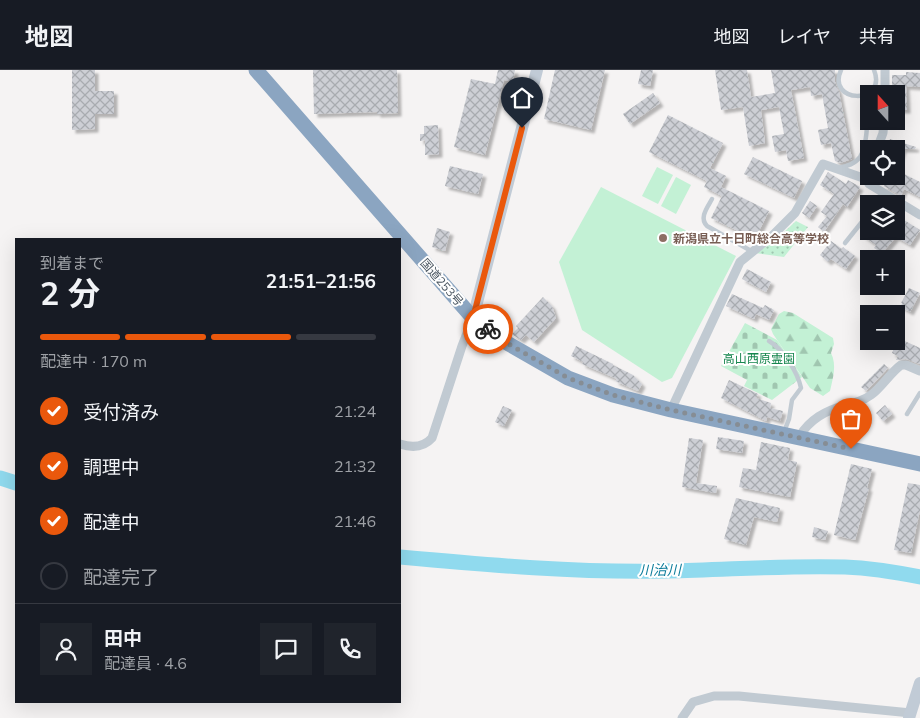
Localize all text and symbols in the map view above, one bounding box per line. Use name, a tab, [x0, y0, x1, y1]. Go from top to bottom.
text: 地図	[25, 21, 73, 51]
text: 地図	[714, 25, 750, 48]
text: レイヤ	[778, 25, 831, 48]
text: 共有	[859, 25, 895, 48]
pin	[501, 77, 543, 128]
icon: home	[508, 84, 536, 112]
north arrow	[860, 85, 905, 130]
map controls	[860, 85, 905, 350]
button: locate	[860, 140, 905, 185]
button: layers	[860, 195, 905, 240]
place label: 新潟県立十日町総合高等学校	[673, 231, 829, 246]
marker: 新潟県立十日町総合高等学校	[657, 232, 669, 244]
button: +	[860, 250, 905, 295]
text: 到着まで	[40, 253, 104, 273]
street label: 国道253号	[417, 255, 467, 309]
text: 21:51–21:56	[266, 269, 376, 293]
text: 2 分	[40, 273, 100, 313]
courier	[463, 304, 513, 354]
button: −	[860, 305, 905, 350]
icon: bike	[474, 315, 502, 343]
text: 配達中 · 170 m	[40, 351, 147, 371]
park label: 高山西原霊園	[723, 351, 795, 366]
icon: check	[40, 397, 68, 425]
pin	[830, 398, 872, 449]
text: 受付済み	[83, 400, 159, 424]
text: 21:24	[334, 401, 376, 421]
icon: bag	[837, 405, 865, 433]
icon: check	[40, 452, 68, 480]
text: 調理中	[83, 455, 140, 479]
text: 21:32	[334, 456, 376, 476]
icon: check	[40, 507, 68, 535]
text: 配達中	[83, 510, 140, 534]
text: 21:46	[334, 511, 376, 531]
water label: 川治川	[639, 561, 683, 579]
text: 配達完了	[83, 565, 159, 589]
button: person	[40, 623, 92, 675]
button: chat	[260, 623, 312, 675]
button: phone	[324, 623, 376, 675]
text: 田中	[104, 626, 142, 650]
text: 配達員 · 4.6	[104, 653, 187, 673]

